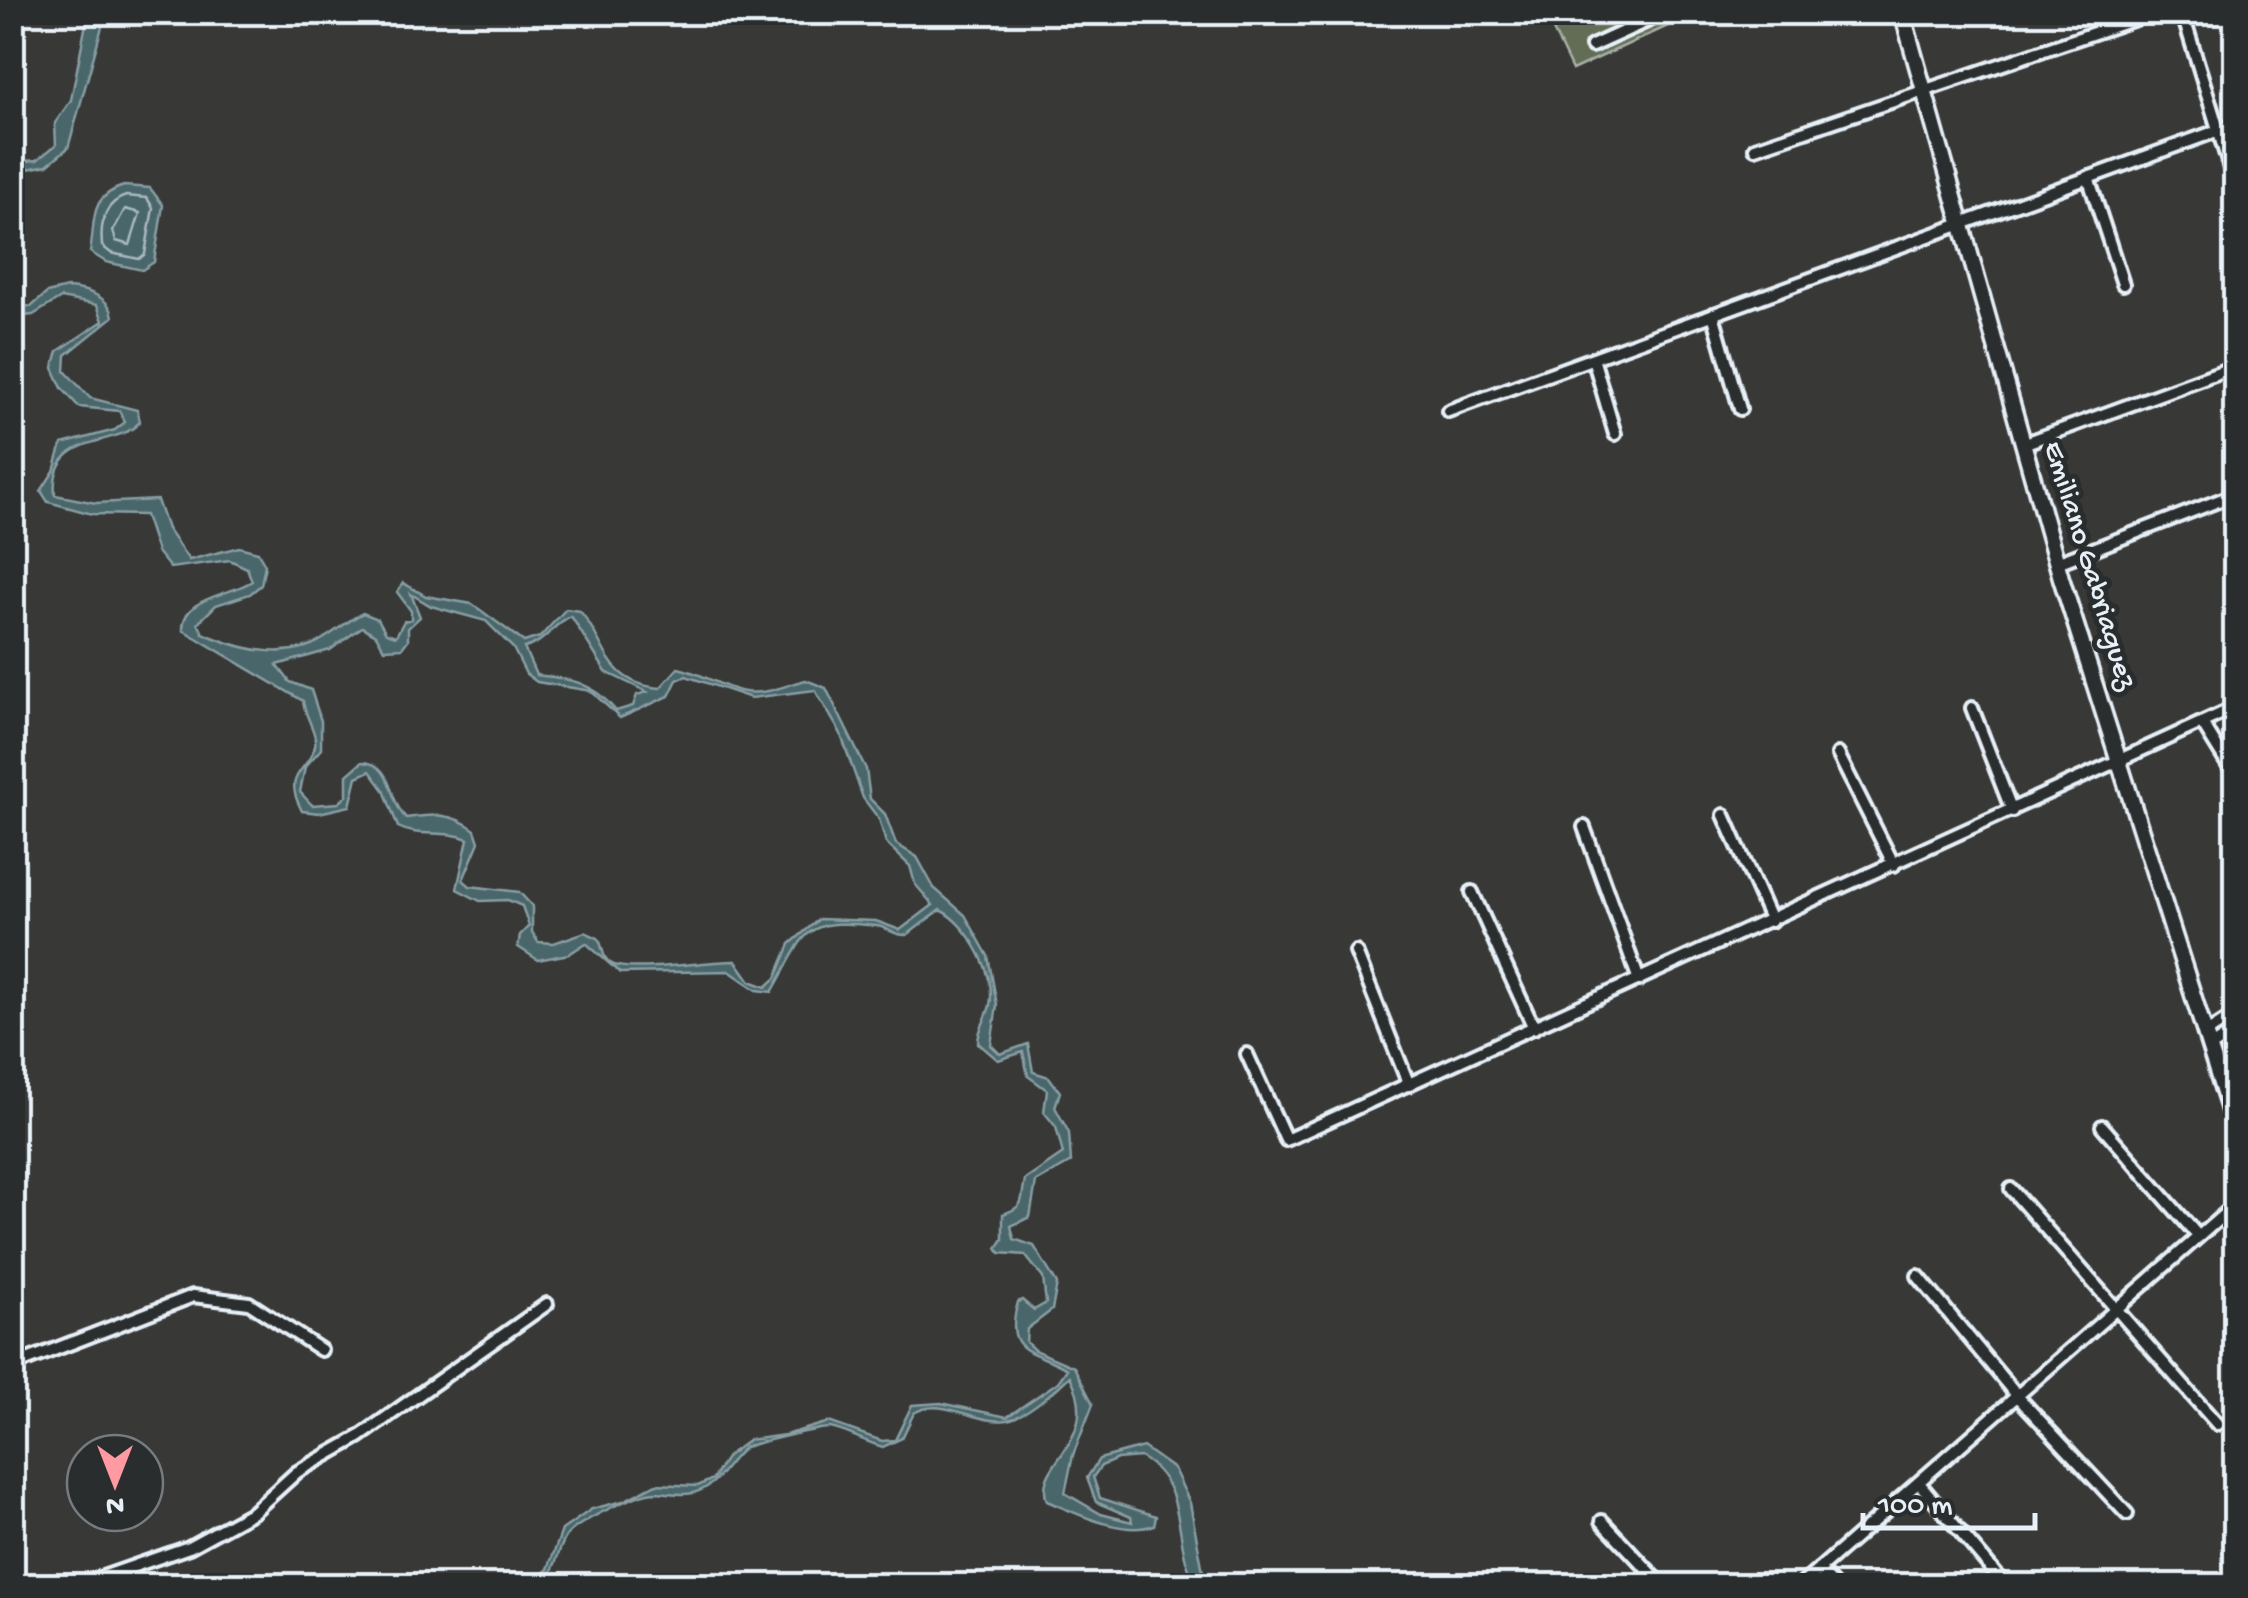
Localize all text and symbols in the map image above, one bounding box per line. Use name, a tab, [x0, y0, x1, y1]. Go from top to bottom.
street label: Emiliano Gabriaguez	[2034, 437, 2143, 695]
north arrow	[65, 1433, 165, 1533]
scale bar	[1863, 1468, 2036, 1530]
text: N	[106, 1487, 124, 1520]
text: 100 m	[1877, 1490, 1953, 1525]

